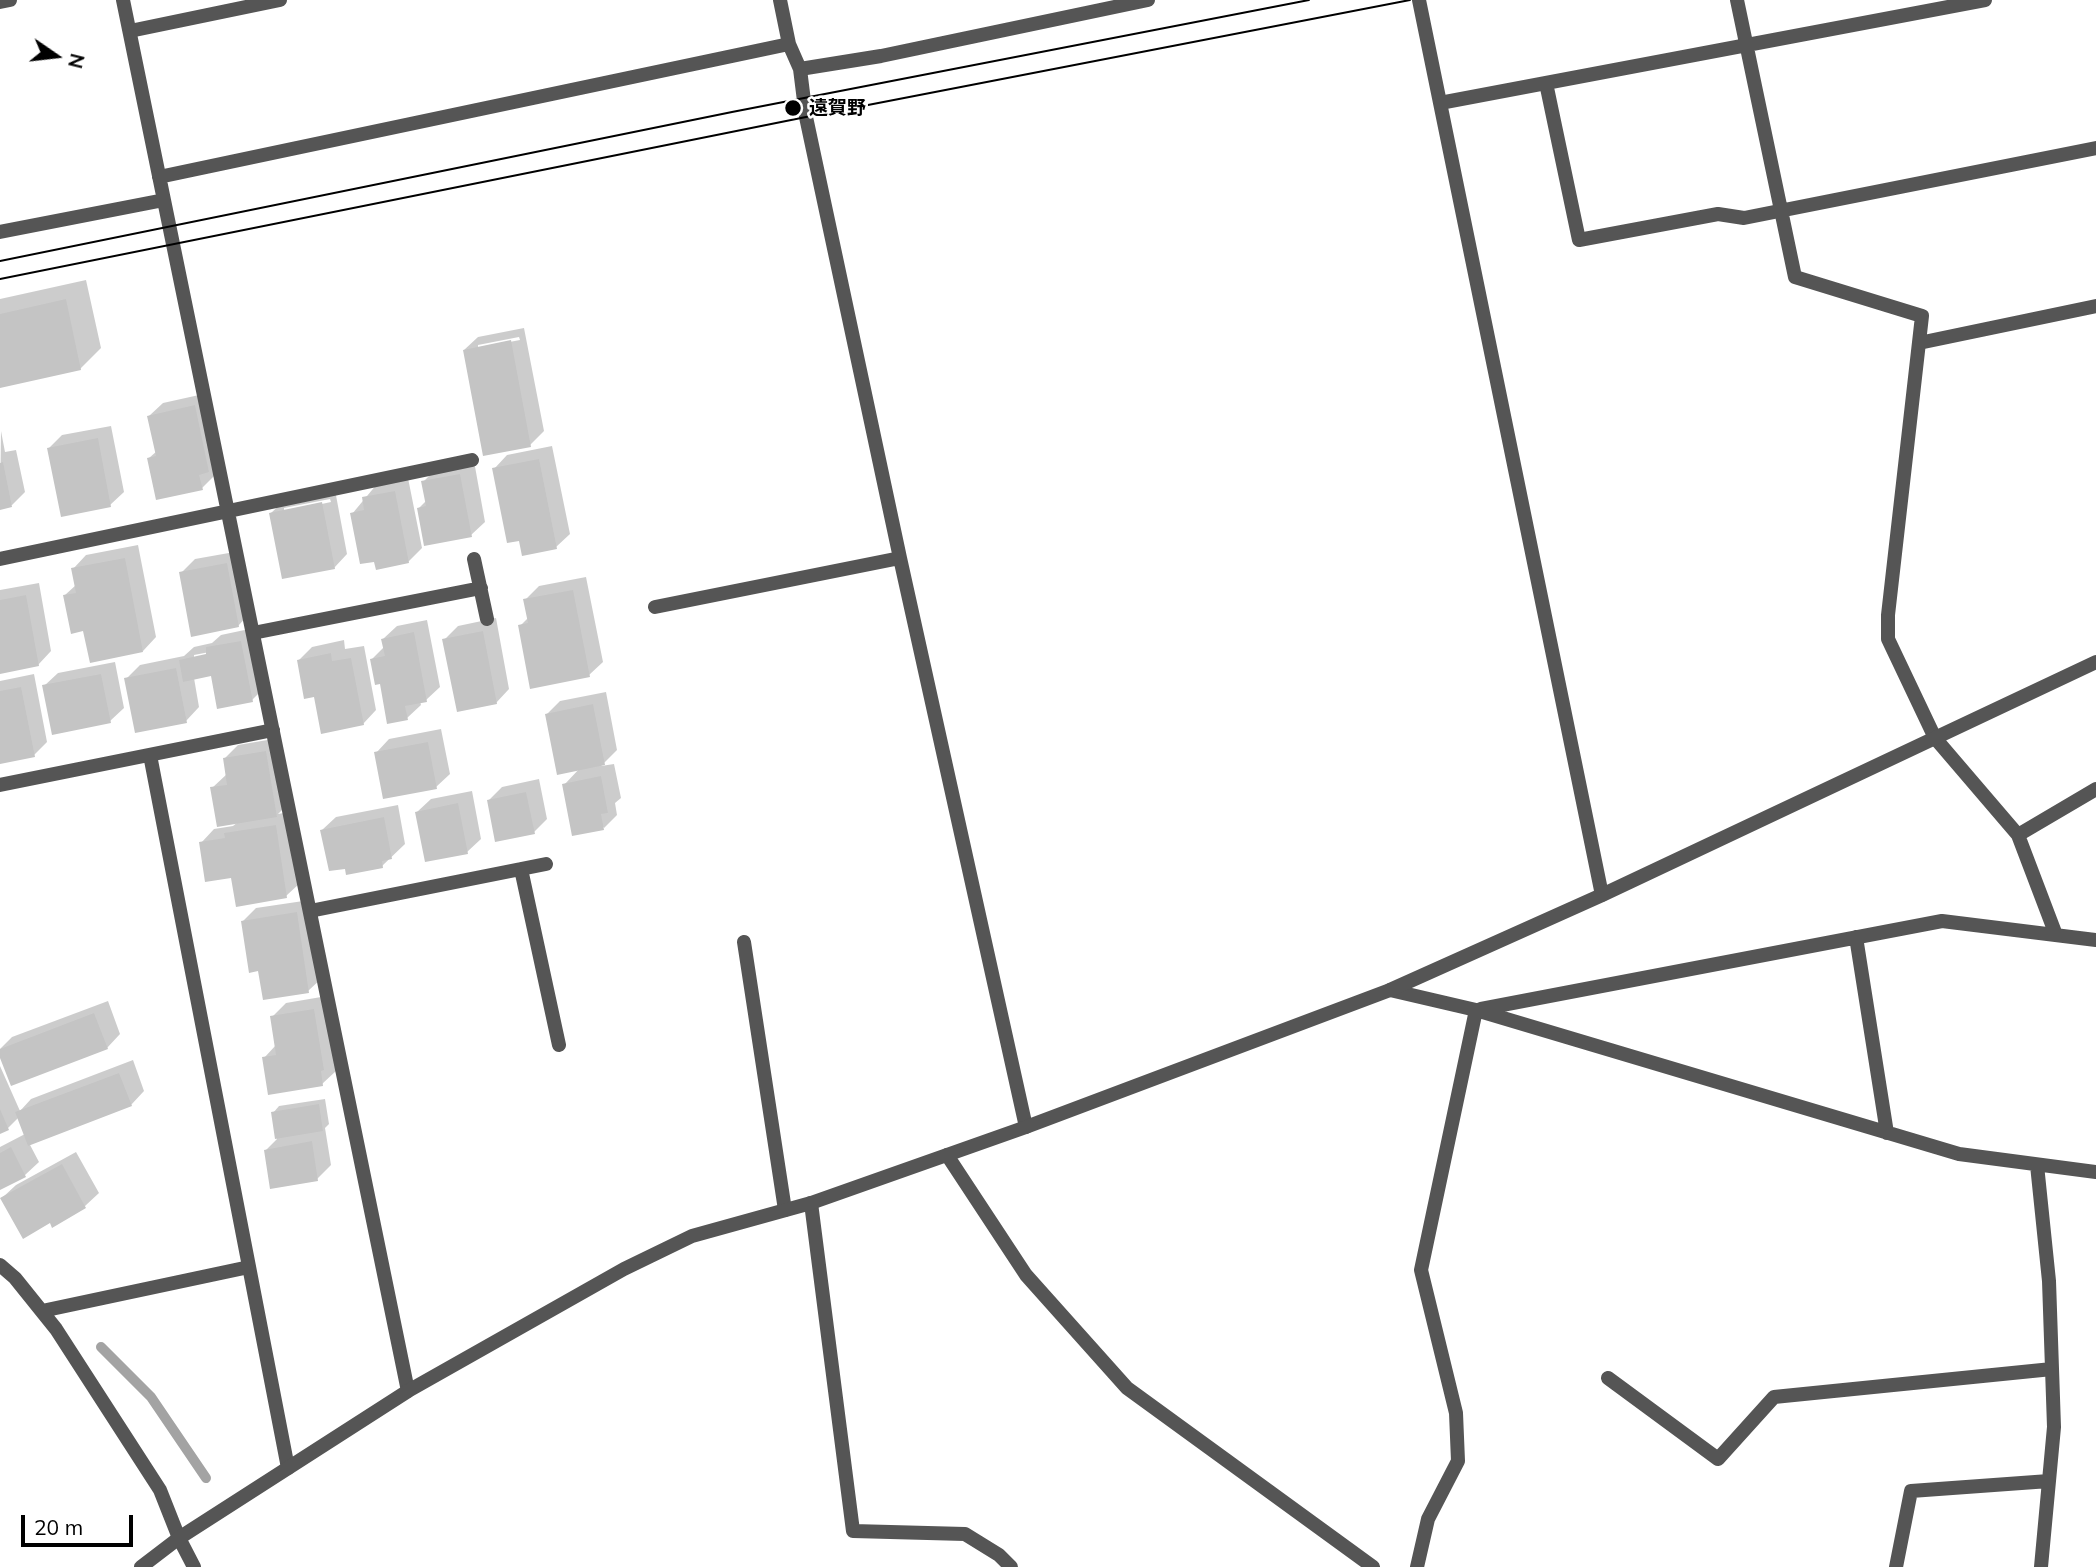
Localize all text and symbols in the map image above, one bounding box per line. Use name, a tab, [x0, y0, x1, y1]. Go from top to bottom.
north arrow	[21, 21, 91, 91]
text: N	[63, 51, 90, 71]
place label: 遠賀野	[809, 97, 866, 119]
marker: 遠賀野	[783, 98, 803, 118]
scale bar	[24, 1500, 136, 1544]
text: 20 m	[34, 1514, 83, 1540]

